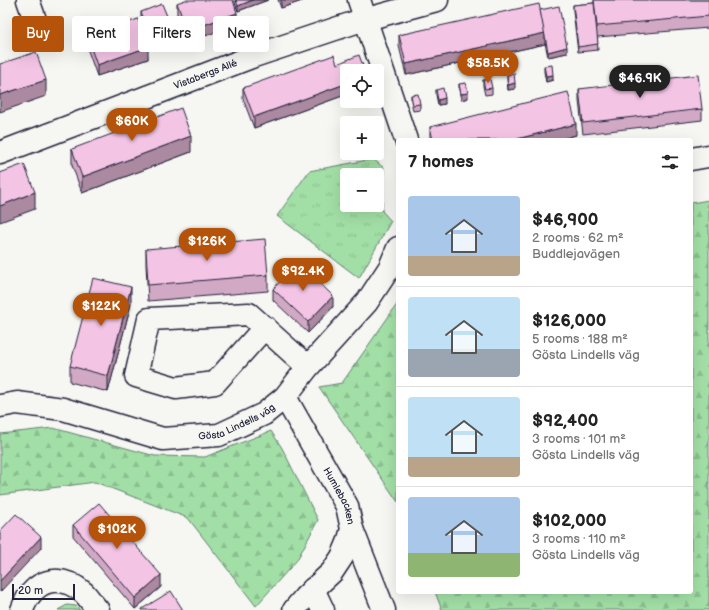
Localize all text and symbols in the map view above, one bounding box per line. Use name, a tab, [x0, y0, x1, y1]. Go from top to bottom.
chip: Buy	[12, 16, 64, 52]
chip: Rent	[72, 16, 130, 52]
chip: Filters	[138, 16, 205, 52]
chip: New	[213, 16, 269, 52]
pin: $58.5K	[455, 50, 521, 84]
text: $58.5K	[466, 55, 510, 71]
street label: Vistabergs Allé	[172, 57, 239, 92]
map controls	[340, 64, 384, 212]
button: locate	[340, 64, 384, 108]
pin: $46.9K	[607, 65, 673, 99]
text: $46.9K	[618, 70, 662, 86]
pin: $60K	[108, 108, 156, 142]
text: $60K	[115, 113, 149, 129]
button: +	[340, 116, 384, 160]
icon: filters	[659, 151, 681, 173]
text: 7 homes	[408, 152, 474, 172]
button: −	[340, 168, 384, 212]
text: $46,900	[532, 210, 598, 230]
icon: home	[440, 212, 488, 260]
pin: $126K	[179, 228, 235, 262]
text: 2 rooms · 62 m²	[532, 230, 624, 246]
text: $126K	[188, 233, 226, 249]
text: Buddlejavägen	[532, 246, 620, 262]
pin: $92.4K	[270, 258, 336, 292]
text: $92.4K	[281, 263, 325, 279]
pin: $122K	[73, 293, 129, 327]
text: $122K	[82, 298, 120, 314]
text: $126,000	[532, 311, 606, 331]
icon: home	[440, 313, 488, 361]
text: 5 rooms · 188 m²	[532, 331, 628, 347]
text: Gösta Lindells väg	[532, 347, 640, 363]
street label: Gösta Lindells väg	[198, 401, 278, 442]
text: $92,400	[532, 411, 598, 431]
icon: home	[440, 413, 488, 461]
text: 3 rooms · 101 m²	[532, 431, 626, 447]
text: Gösta Lindells väg	[532, 447, 640, 463]
street label: Humlebacken	[320, 465, 357, 526]
text: $102,000	[532, 511, 607, 531]
icon: home	[440, 513, 488, 561]
pin: $102K	[89, 516, 145, 550]
text: $102K	[98, 521, 136, 537]
text: 3 rooms · 110 m²	[532, 531, 626, 547]
text: Gösta Lindells väg	[532, 547, 640, 563]
scale bar	[12, 582, 75, 601]
text: 20 m	[18, 584, 43, 597]

